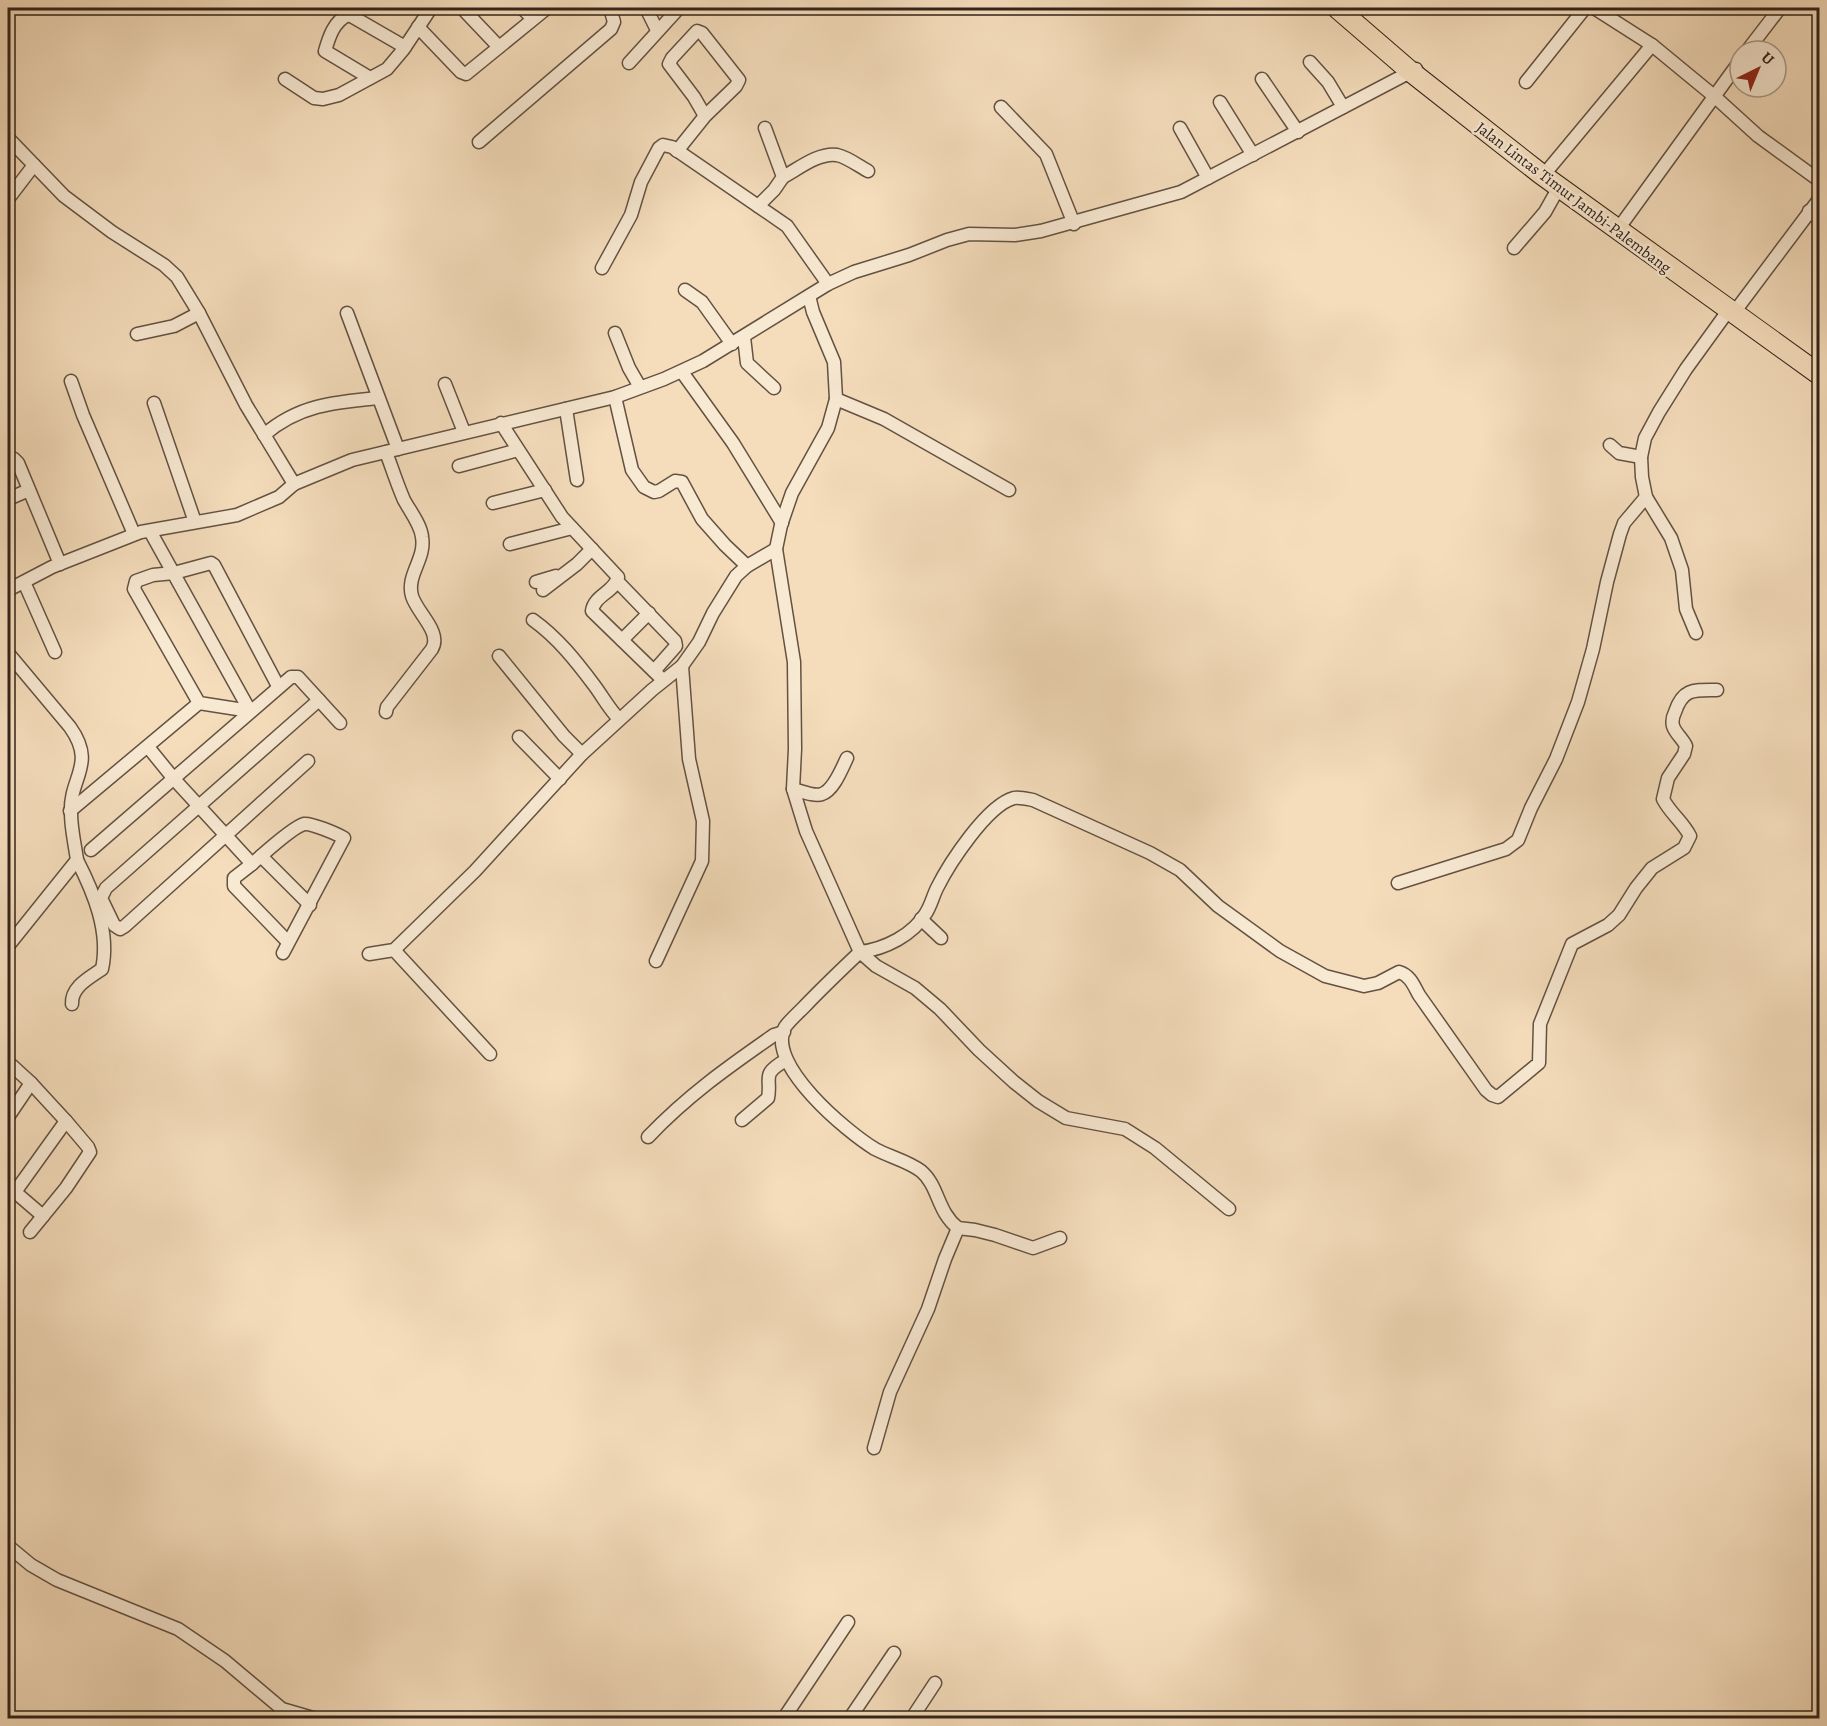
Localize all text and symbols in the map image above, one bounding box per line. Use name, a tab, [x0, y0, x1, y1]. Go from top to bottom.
north arrow	[1728, 39, 1788, 99]
text: U	[1756, 47, 1779, 71]
street label: Jalan Lintas Timur Jambi-Palembang	[1471, 117, 1676, 279]

